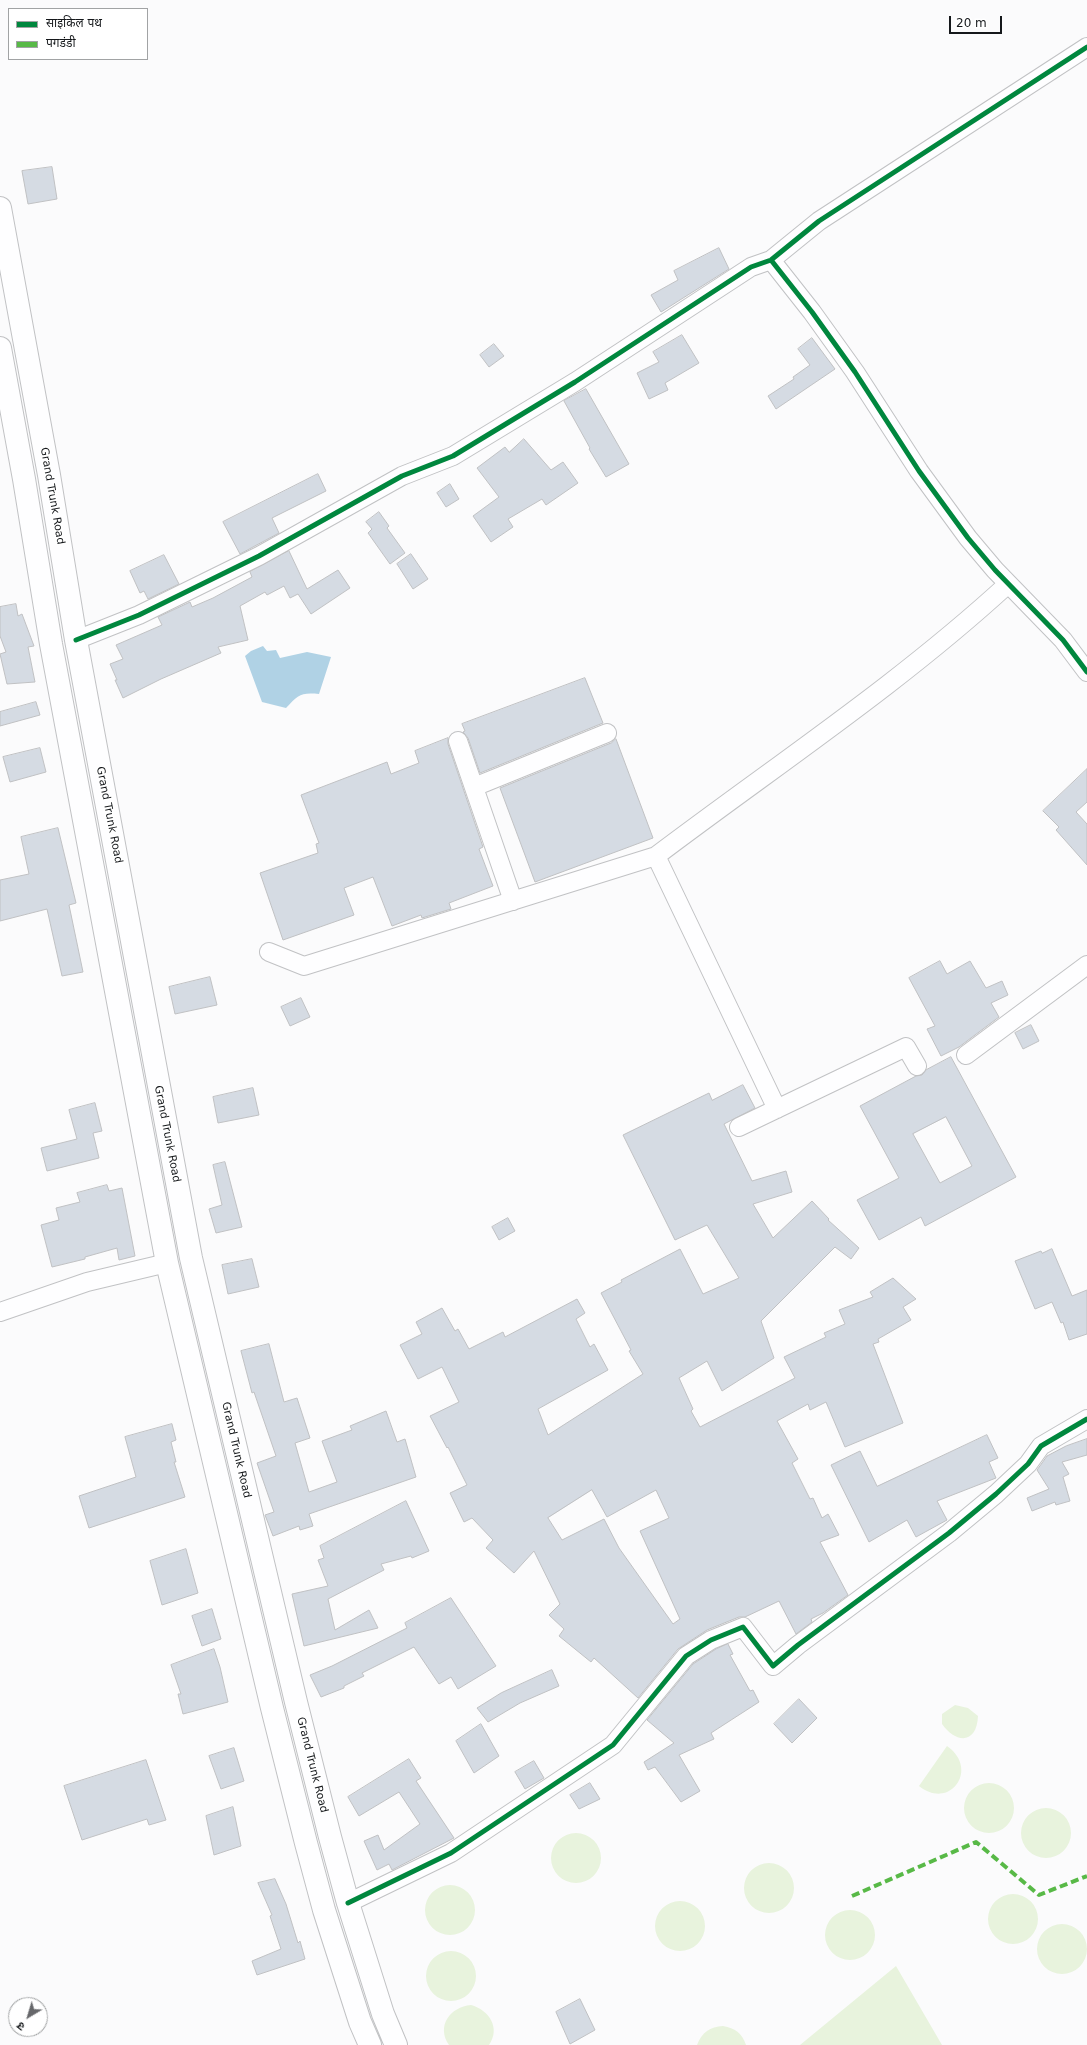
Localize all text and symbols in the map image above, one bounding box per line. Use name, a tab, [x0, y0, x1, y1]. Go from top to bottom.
legend	[8, 8, 148, 60]
scale bar	[951, 8, 1004, 34]
text: साइकिल पथ	[46, 16, 102, 30]
text: 20 m	[956, 16, 987, 30]
text: पगडंडी	[46, 36, 76, 50]
street label: Grand Trunk Road	[37, 446, 67, 546]
street label: Grand Trunk Road	[93, 766, 125, 864]
street label: Grand Trunk Road	[151, 1085, 183, 1183]
street label: Grand Trunk Road	[219, 1401, 253, 1499]
street label: Grand Trunk Road	[294, 1716, 330, 1814]
north arrow	[8, 1997, 48, 2037]
text: उ	[14, 2019, 27, 2033]

